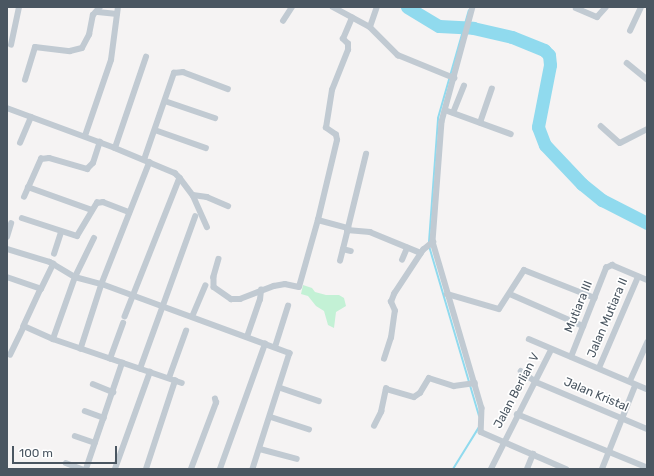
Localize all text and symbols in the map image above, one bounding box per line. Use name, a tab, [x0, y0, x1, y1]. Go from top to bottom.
street label: Jalan Mutiara II	[585, 276, 631, 360]
street label: Mutiara III	[562, 279, 596, 335]
street label: Jalan Berlian V	[491, 351, 543, 431]
street label: Jalan Kristal	[561, 375, 631, 415]
scale bar	[14, 438, 119, 464]
text: 100 m	[19, 446, 53, 460]

